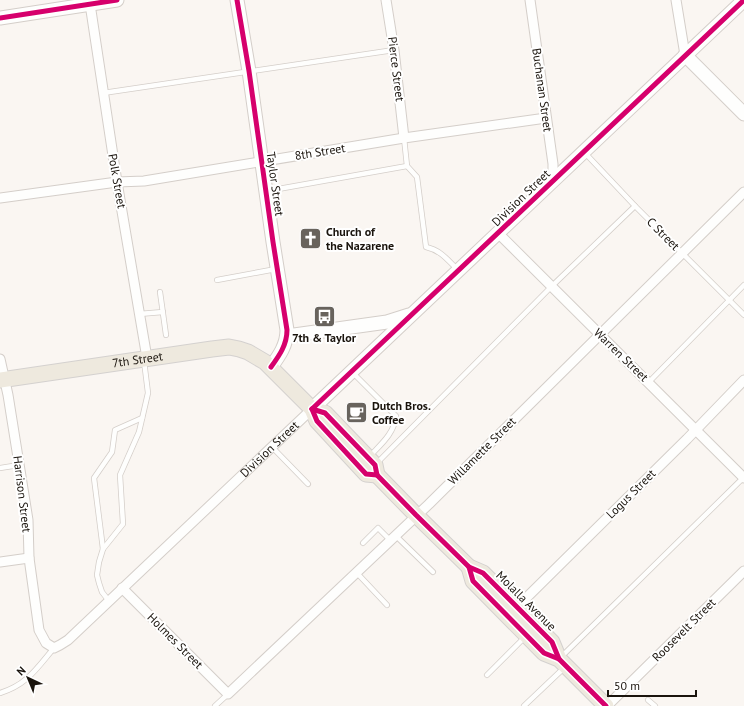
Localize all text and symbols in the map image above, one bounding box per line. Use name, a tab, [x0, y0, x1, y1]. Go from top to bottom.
street label: Pierce Street	[385, 36, 408, 102]
street label: Buchanan Street	[529, 47, 556, 133]
street label: 8th Street	[294, 140, 346, 163]
street label: Taylor Street	[264, 151, 287, 217]
street label: Polk Street	[105, 152, 130, 210]
street label: Division Street	[488, 166, 553, 229]
street label: C Street	[644, 214, 683, 253]
place label: Church of the Nazarene	[326, 224, 394, 253]
church icon: Church of the Nazarene	[297, 226, 323, 252]
bus stop icon: 7th & Taylor	[311, 304, 337, 330]
street label: Warren Street	[591, 325, 652, 384]
place label: 7th & Taylor	[292, 330, 357, 345]
street label: 7th Street	[111, 348, 164, 370]
place label: Dutch Bros. Coffee	[372, 398, 431, 427]
cafe icon: Dutch Bros. Coffee	[343, 400, 369, 426]
street label: Willamette Street	[445, 414, 519, 488]
street label: Division Street	[237, 418, 302, 480]
street label: Harrison Street	[10, 455, 35, 533]
street label: Logus Street	[603, 466, 658, 521]
street label: Molalla Avenue	[493, 568, 559, 634]
street label: Roosevelt Street	[649, 595, 718, 664]
street label: Holmes Street	[144, 610, 206, 672]
north arrow	[8, 658, 48, 698]
text: N	[14, 663, 29, 678]
scale bar	[608, 672, 696, 698]
text: 50 m	[614, 678, 640, 693]

